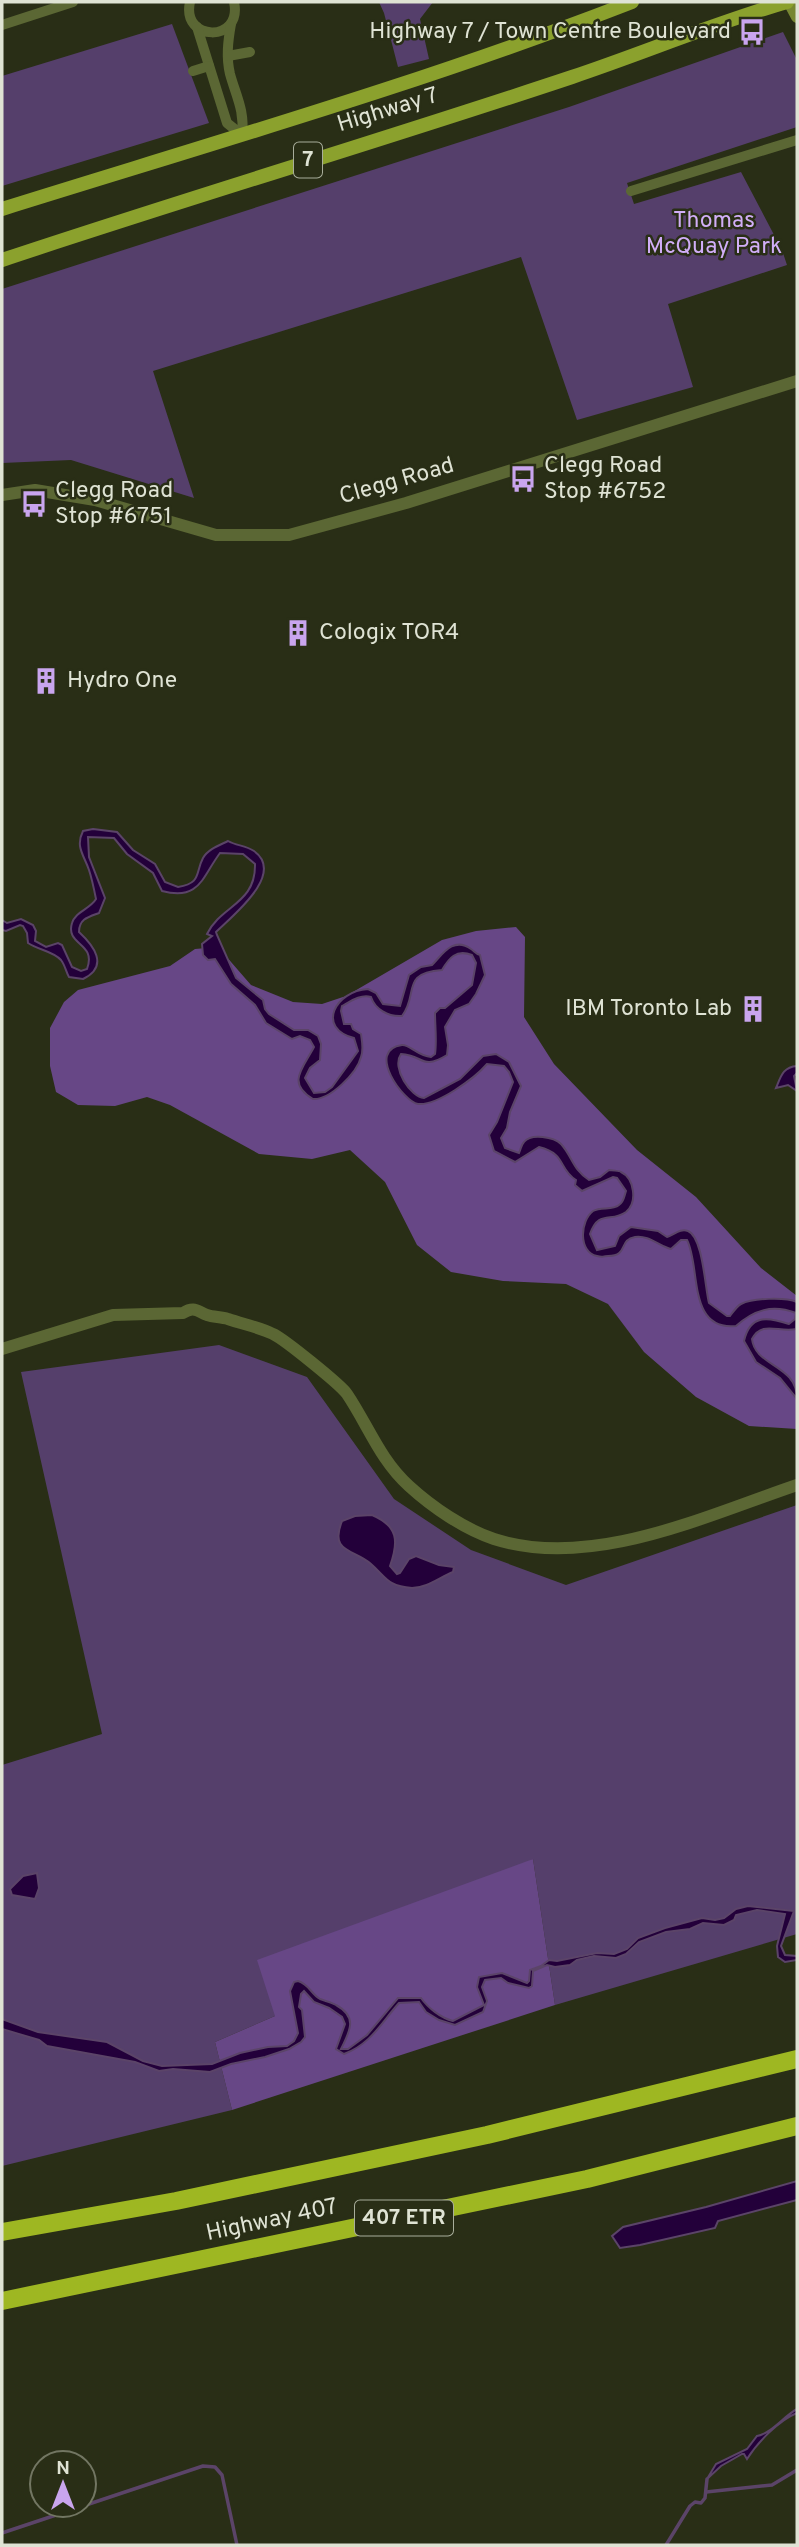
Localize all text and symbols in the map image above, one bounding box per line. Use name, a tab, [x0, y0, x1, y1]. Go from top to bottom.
bus stop icon: Highway 7 / Town Centre Boulevard	[737, 17, 767, 47]
place label: Highway 7 / Town Centre Boulevard	[369, 18, 731, 47]
street label: Highway 7	[334, 82, 442, 140]
road number: 7	[294, 142, 322, 178]
park label: Thomas McQuay Park	[646, 207, 782, 262]
street label: Clegg Road	[336, 452, 458, 512]
place label: Clegg Road Stop #6752	[544, 452, 666, 507]
bus stop icon: Clegg Road Stop #6752	[508, 464, 538, 494]
place label: Clegg Road Stop #6751	[55, 477, 173, 532]
bus stop icon: Clegg Road Stop #6751	[19, 489, 49, 519]
building icon: Cologix TOR4	[283, 618, 313, 648]
place label: Cologix TOR4	[319, 619, 459, 648]
building icon: Hydro One	[31, 666, 61, 696]
place label: Hydro One	[67, 667, 177, 696]
building icon: IBM Toronto Lab	[738, 994, 768, 1024]
place label: IBM Toronto Lab	[565, 995, 732, 1024]
street label: Highway 407	[204, 2193, 340, 2249]
road number: 407 ETR	[355, 2200, 453, 2236]
north arrow	[28, 2449, 98, 2519]
text: N	[56, 2457, 70, 2481]

